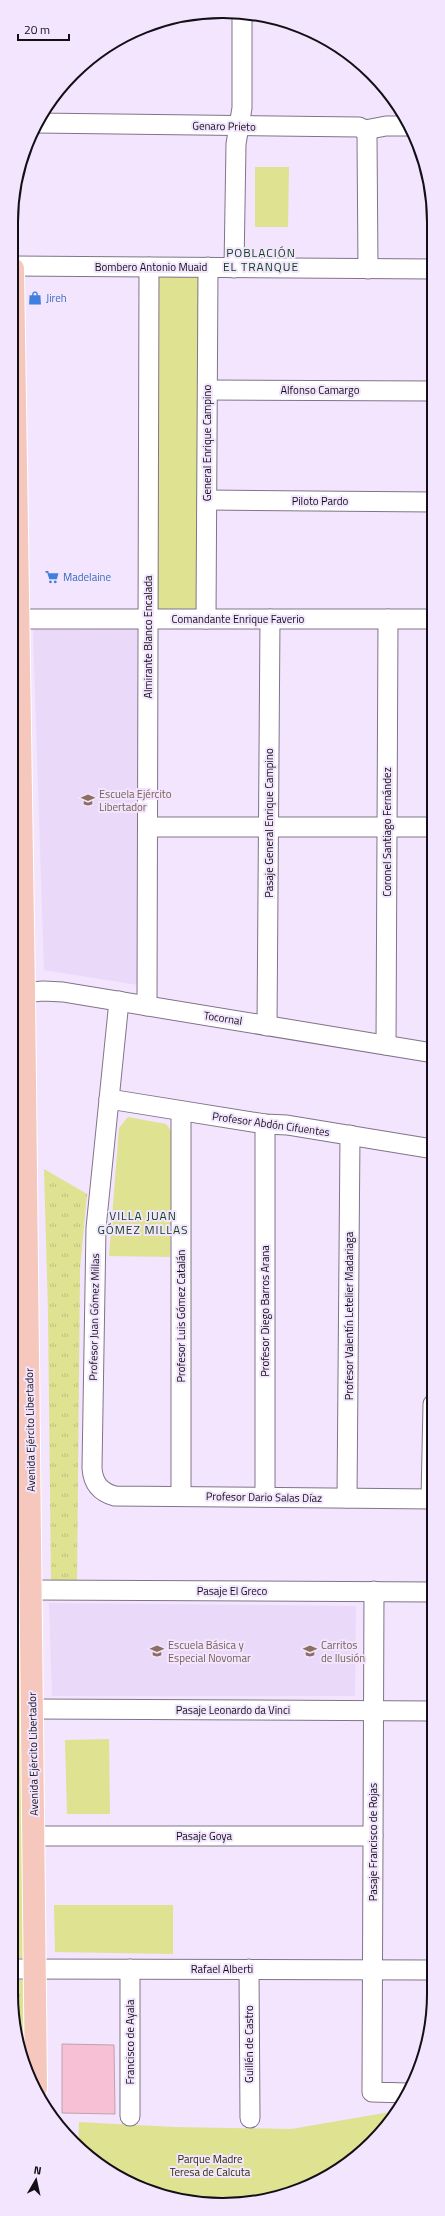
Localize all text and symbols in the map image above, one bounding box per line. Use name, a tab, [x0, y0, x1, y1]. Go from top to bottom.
scale bar	[18, 16, 69, 42]
text: 20 m	[24, 20, 50, 39]
street label: Genaro Prieto	[192, 117, 256, 135]
district label: POBLACIÓN EL TRANQUE	[223, 243, 299, 276]
street label: Bombero Antonio Muaid	[95, 259, 207, 275]
shop icon: Jireh	[27, 290, 43, 306]
place label: Jireh	[46, 290, 67, 306]
street label: Alfonso Camargo	[280, 382, 360, 398]
street label: General Enrique Campino	[199, 385, 215, 501]
street label: Piloto Pardo	[292, 493, 348, 509]
supermarket icon: Madelaine	[44, 569, 60, 585]
place label: Madelaine	[63, 569, 111, 585]
street label: Almirante Blanco Encalada	[140, 575, 156, 699]
street label: Comandante Enrique Faverio	[172, 611, 305, 627]
street label: Pasaje General Enrique Campino	[261, 748, 277, 898]
street label: Coronel Santiago Fernández	[379, 767, 395, 897]
place label: Escuela Ejército Libertador	[99, 786, 172, 815]
school or university icon: Escuela Ejército Libertador	[80, 792, 96, 808]
street label: Tocornal	[203, 1007, 243, 1029]
street label: Profesor Abdón Cifuentes	[211, 1108, 331, 1140]
district label: VILLA JUAN GÓMEZ MILLAS	[97, 1206, 189, 1239]
street label: Profesor Valentín Letelier Madariaga	[341, 1231, 357, 1400]
street label: Profesor Diego Barros Arana	[257, 1245, 273, 1377]
street label: Profesor Luis Gómez Catalán	[173, 1249, 189, 1382]
street label: Profesor Juan Gómez Millas	[85, 1253, 103, 1381]
street label: Avenida Ejército Libertador	[21, 1368, 39, 1492]
street label: Profesor Dario Salas Díaz	[206, 1488, 322, 1506]
street label: Pasaje El Greco	[197, 1583, 267, 1599]
place label: Escuela Básica y Especial Novomar	[168, 1637, 251, 1666]
place label: Carritos de Ilusión	[321, 1637, 365, 1666]
school or university icon: Escuela Básica y Especial Novomar	[149, 1643, 165, 1659]
school or university icon: Carritos de Ilusión	[302, 1643, 318, 1659]
street label: Avenida Ejército Libertador	[24, 1692, 42, 1816]
street label: Pasaje Leonardo da Vinci	[176, 1702, 290, 1718]
street label: Pasaje Francisco de Rojas	[365, 1783, 381, 1901]
street label: Pasaje Goya	[176, 1828, 233, 1844]
street label: Rafael Alberti	[191, 1961, 253, 1977]
street label: Francisco de Ayala	[122, 1999, 138, 2085]
street label: Guillén de Castro	[241, 2005, 257, 2083]
park label: Parque Madre Teresa de Calcuta	[170, 2151, 251, 2180]
north arrow	[16, 2160, 56, 2200]
text: N	[33, 2162, 43, 2179]

